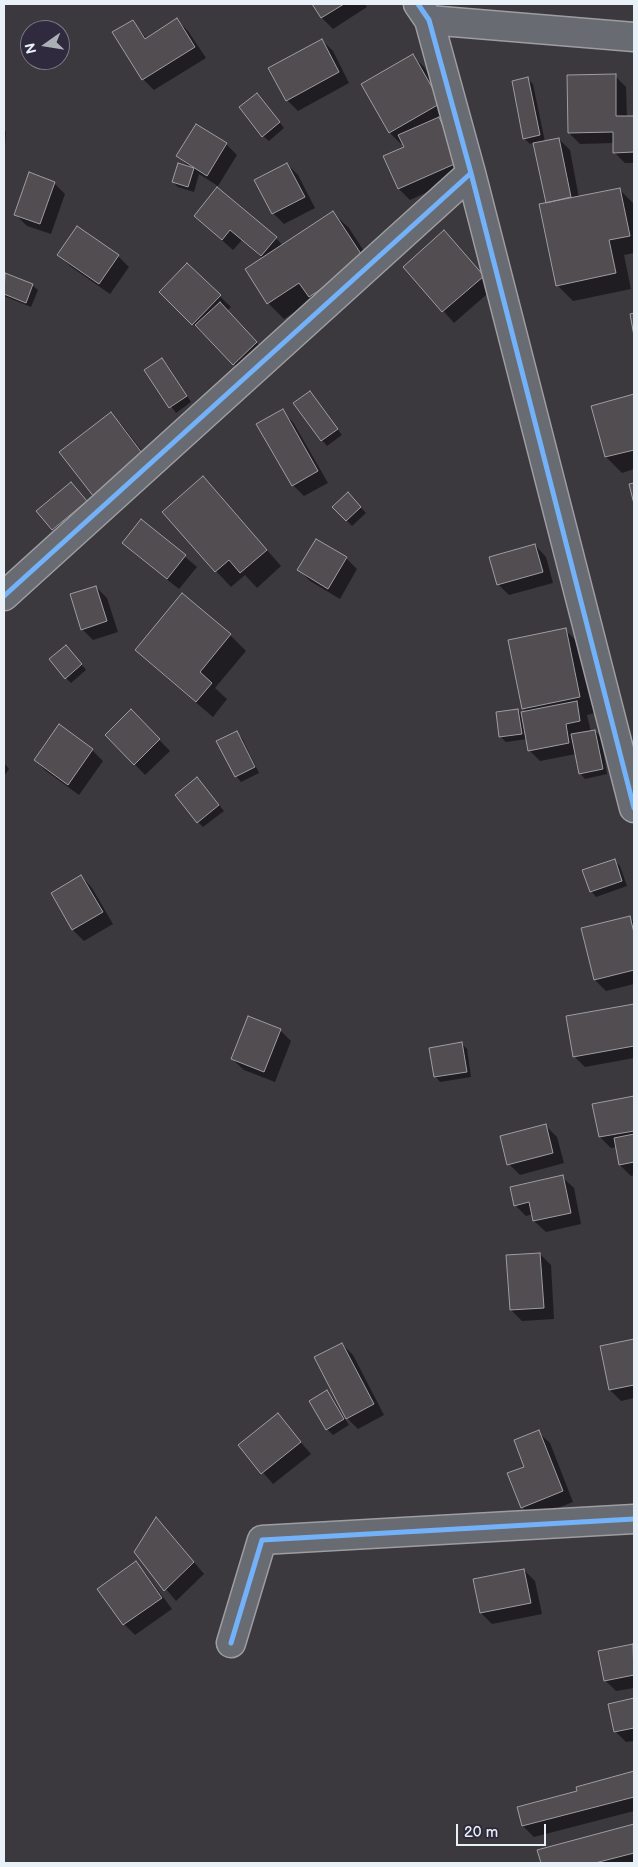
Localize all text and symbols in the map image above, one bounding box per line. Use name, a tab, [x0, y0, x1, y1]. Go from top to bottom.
north arrow	[20, 20, 70, 70]
text: N	[21, 41, 40, 55]
scale bar	[458, 1814, 548, 1846]
text: 20 m	[464, 1823, 498, 1842]

